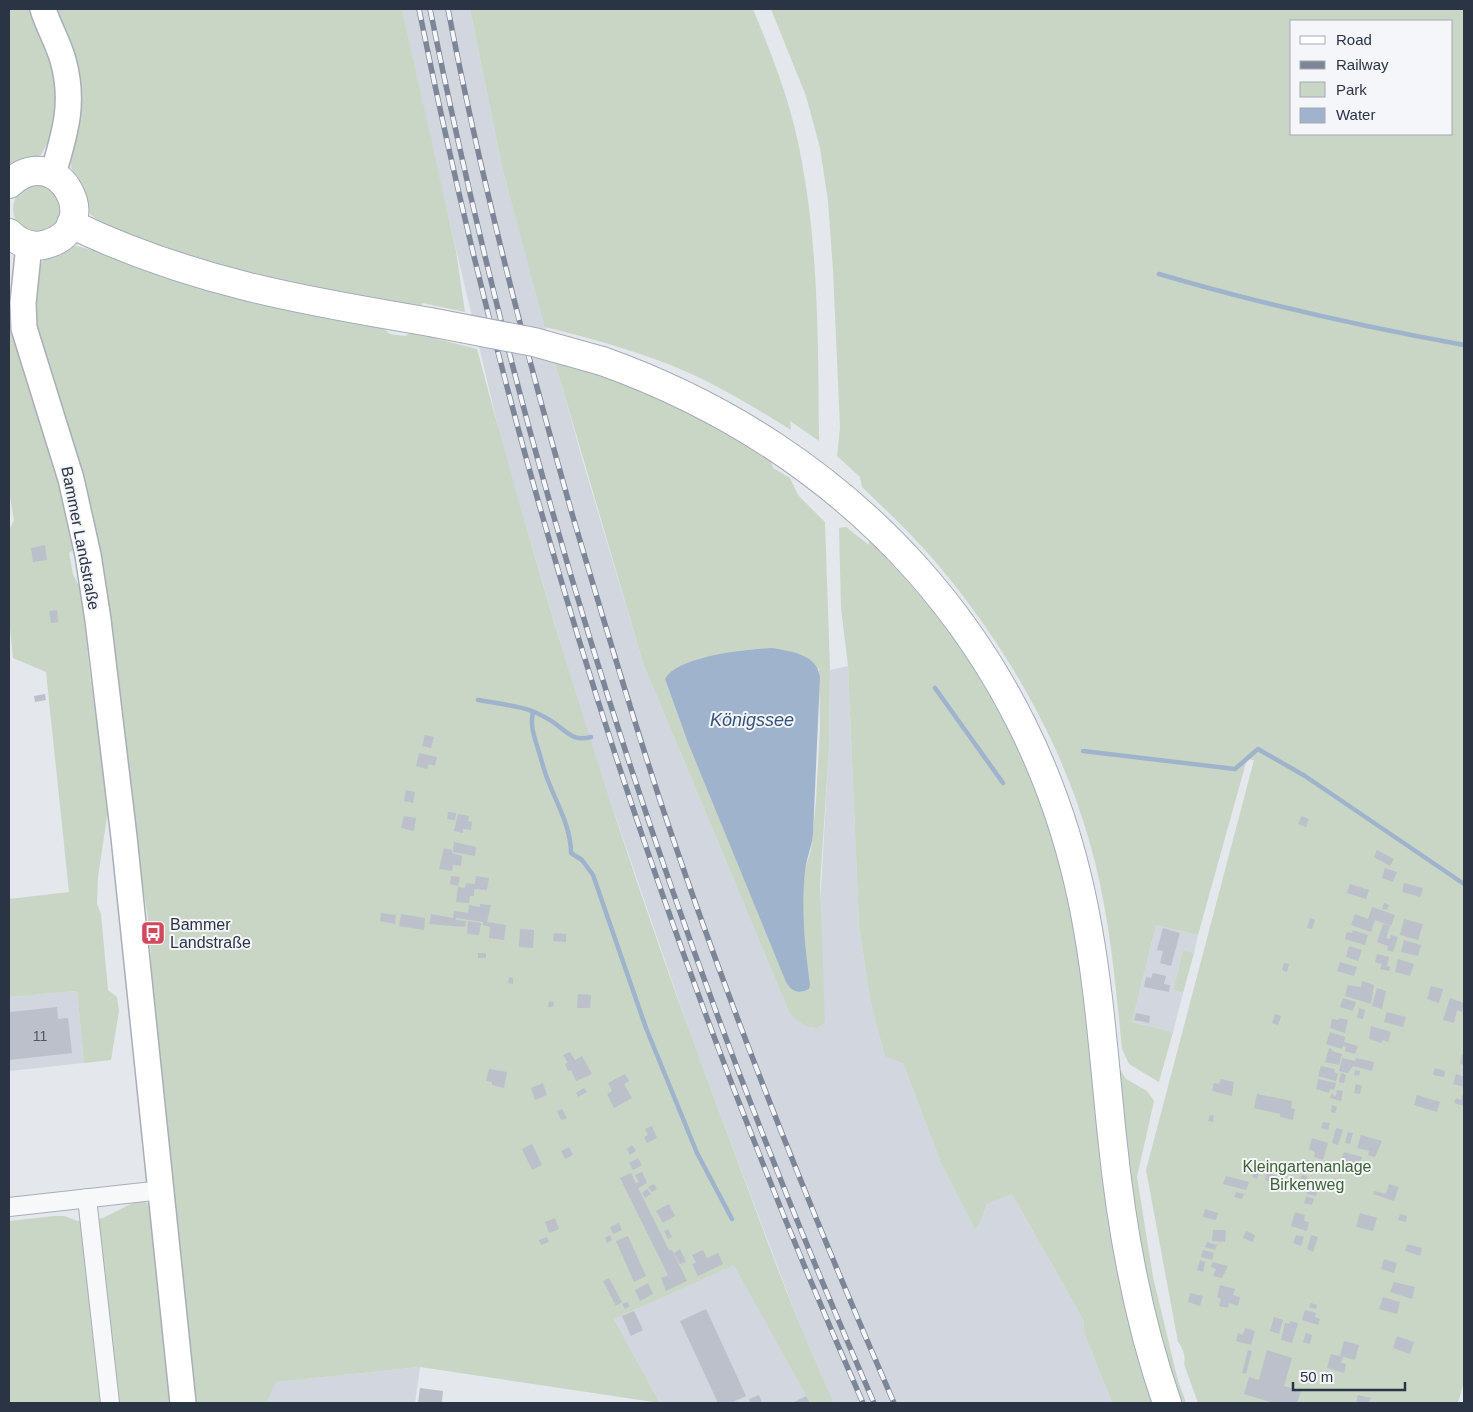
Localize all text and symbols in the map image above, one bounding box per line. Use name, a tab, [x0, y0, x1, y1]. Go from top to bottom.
legend	[1290, 20, 1453, 135]
text: Road	[1336, 31, 1372, 48]
text: Railway	[1336, 56, 1389, 73]
text: Park	[1336, 81, 1367, 98]
text: Water	[1336, 106, 1375, 123]
street label: Bammer Landstraße	[58, 465, 103, 611]
water label: Königssee	[710, 710, 794, 730]
place label: Bammer Landstraße	[170, 916, 251, 951]
bus stop icon: Bammer Landstraße	[140, 920, 166, 946]
house number: 11	[33, 1028, 47, 1044]
park label: Kleingartenanlage Birkenweg	[1243, 1158, 1372, 1193]
scale bar	[1293, 1360, 1406, 1392]
text: 50 m	[1300, 1368, 1333, 1385]

